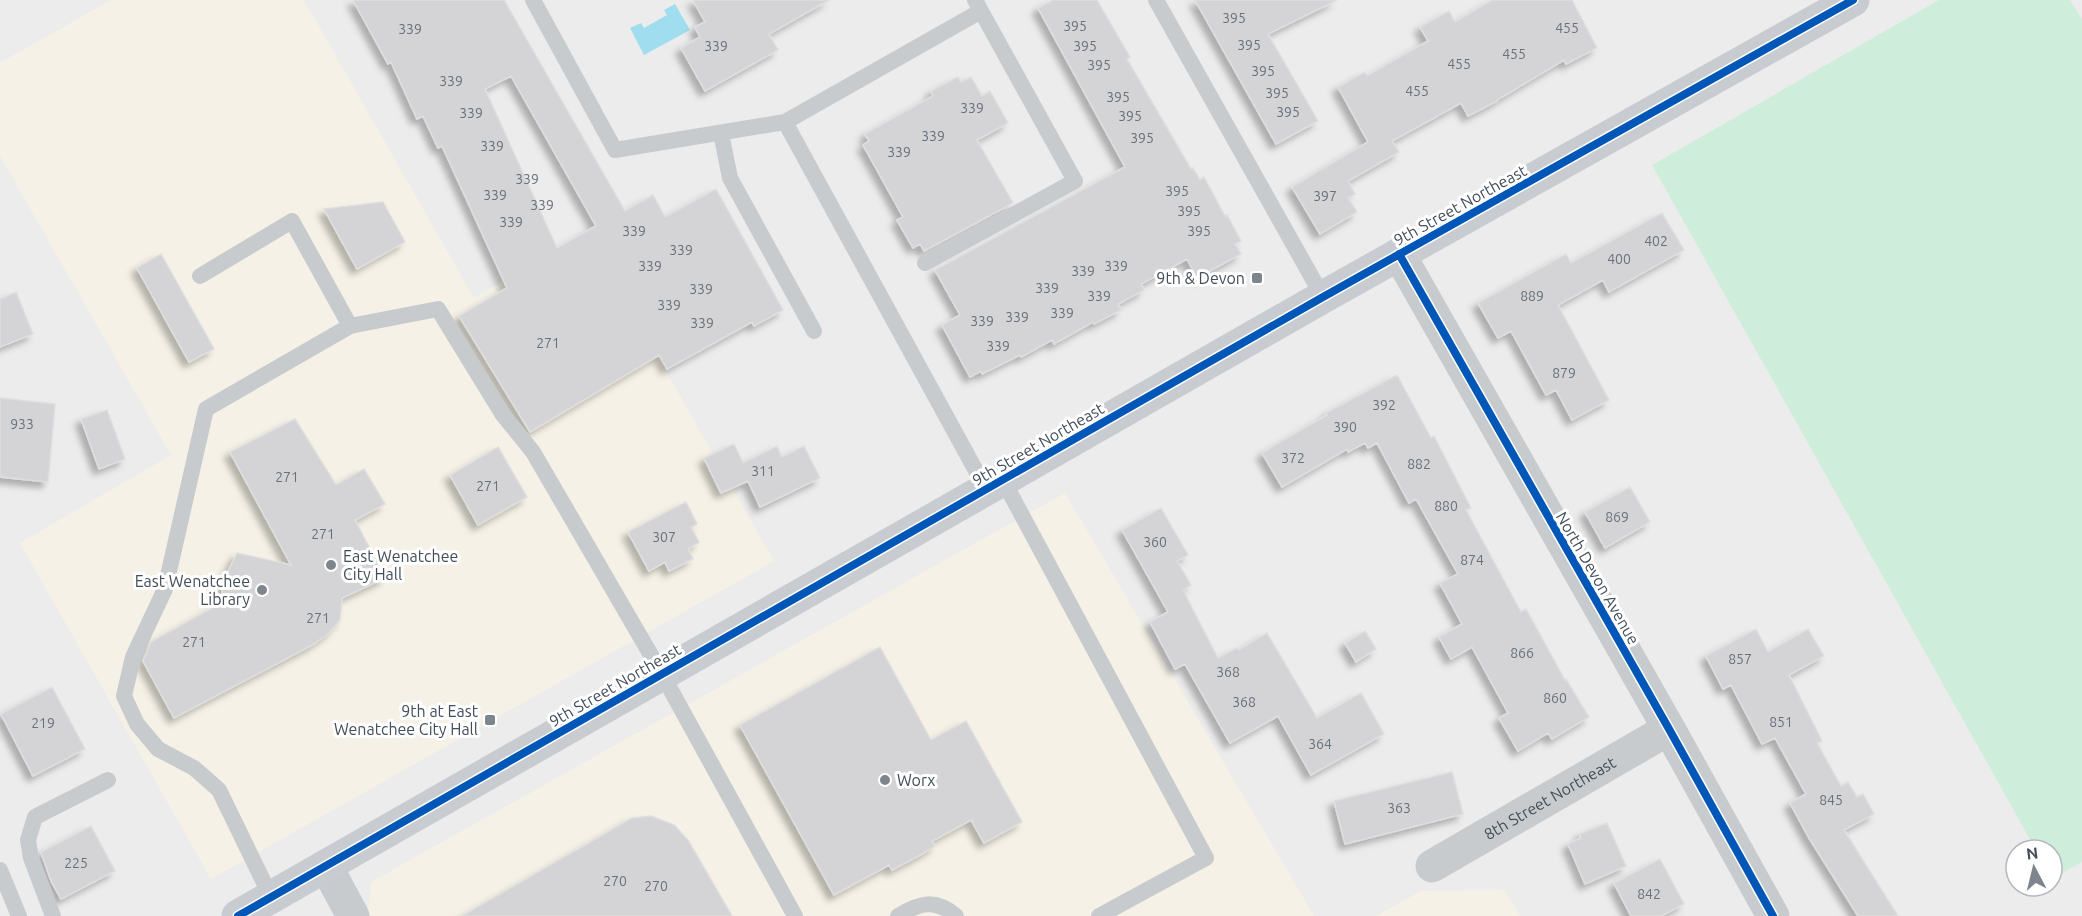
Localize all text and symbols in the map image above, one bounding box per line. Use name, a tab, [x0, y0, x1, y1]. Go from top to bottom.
house number: 395	[1222, 10, 1246, 26]
house number: 395	[1063, 18, 1087, 34]
house number: 455	[1555, 20, 1579, 36]
house number: 339	[398, 21, 422, 37]
house number: 395	[1237, 37, 1261, 53]
house number: 339	[704, 38, 728, 54]
house number: 395	[1073, 38, 1097, 54]
house number: 455	[1502, 46, 1526, 62]
house number: 455	[1447, 56, 1471, 72]
house number: 395	[1087, 57, 1111, 73]
house number: 395	[1251, 63, 1275, 79]
house number: 339	[439, 73, 463, 89]
house number: 455	[1405, 83, 1429, 99]
house number: 395	[1265, 85, 1289, 101]
house number: 395	[1106, 89, 1130, 105]
house number: 339	[960, 100, 984, 116]
house number: 395	[1276, 104, 1300, 120]
house number: 339	[459, 105, 483, 121]
house number: 395	[1118, 108, 1142, 124]
house number: 339	[921, 128, 945, 144]
house number: 395	[1130, 130, 1154, 146]
house number: 339	[480, 138, 504, 154]
house number: 339	[887, 144, 911, 160]
street label: 9th Street Northeast	[1390, 161, 1530, 249]
house number: 339	[515, 171, 539, 187]
house number: 395	[1165, 183, 1189, 199]
house number: 339	[483, 187, 507, 203]
house number: 397	[1313, 188, 1337, 204]
house number: 339	[530, 197, 554, 213]
house number: 395	[1177, 203, 1201, 219]
house number: 339	[499, 214, 523, 230]
house number: 339	[622, 223, 646, 239]
house number: 395	[1187, 223, 1211, 239]
house number: 402	[1644, 233, 1668, 249]
house number: 339	[669, 242, 693, 258]
house number: 400	[1607, 251, 1631, 267]
house number: 339	[638, 258, 662, 274]
house number: 339	[1104, 258, 1128, 274]
house number: 339	[1071, 263, 1095, 279]
place label: 9th & Devon	[1156, 269, 1245, 287]
marker: 9th & Devon	[1250, 271, 1264, 285]
house number: 339	[1035, 280, 1059, 296]
house number: 339	[689, 281, 713, 297]
house number: 339	[1087, 288, 1111, 304]
house number: 889	[1520, 288, 1544, 304]
house number: 339	[657, 297, 681, 313]
house number: 339	[1050, 305, 1074, 321]
house number: 339	[1005, 309, 1029, 325]
house number: 339	[970, 313, 994, 329]
house number: 339	[690, 315, 714, 331]
house number: 271	[536, 335, 560, 351]
house number: 339	[986, 338, 1010, 354]
house number: 879	[1552, 365, 1576, 381]
house number: 392	[1372, 397, 1396, 413]
street label: 9th Street Northeast	[969, 399, 1108, 489]
house number: 933	[10, 416, 34, 432]
house number: 390	[1333, 419, 1357, 435]
house number: 372	[1281, 450, 1305, 466]
house number: 882	[1407, 456, 1431, 472]
house number: 311	[751, 463, 775, 479]
house number: 271	[275, 469, 299, 485]
house number: 271	[476, 478, 500, 494]
house number: 880	[1434, 498, 1458, 514]
street label: North Devon Avenue	[1553, 509, 1643, 647]
house number: 869	[1605, 509, 1629, 525]
house number: 271	[311, 526, 335, 542]
house number: 307	[652, 529, 676, 545]
house number: 360	[1143, 534, 1167, 550]
place label: East Wenatchee City Hall	[343, 547, 458, 583]
house number: 874	[1460, 552, 1484, 568]
marker: East Wenatchee City Hall	[324, 558, 338, 572]
place label: East Wenatchee Library	[135, 572, 250, 608]
marker: East Wenatchee Library	[255, 583, 269, 597]
house number: 271	[306, 610, 330, 626]
house number: 271	[182, 634, 206, 650]
street label: 9th Street Northeast	[546, 640, 685, 730]
house number: 866	[1510, 645, 1534, 661]
house number: 857	[1728, 651, 1752, 667]
house number: 368	[1216, 664, 1240, 680]
house number: 860	[1543, 690, 1567, 706]
house number: 368	[1232, 694, 1256, 710]
place label: 9th at East Wenatchee City Hall	[334, 702, 479, 738]
marker: 9th at East Wenatchee City Hall	[483, 713, 497, 727]
house number: 851	[1769, 714, 1793, 730]
house number: 219	[31, 715, 55, 731]
house number: 364	[1308, 736, 1332, 752]
street label: 8th Street Northeast	[1481, 752, 1619, 843]
place label: Worx	[897, 771, 935, 789]
marker: Worx	[878, 773, 892, 787]
house number: 845	[1819, 792, 1843, 808]
house number: 363	[1387, 800, 1411, 816]
north arrow	[2004, 838, 2064, 898]
text: N	[2025, 843, 2039, 863]
house number: 225	[64, 855, 88, 871]
house number: 270	[603, 873, 627, 889]
house number: 270	[644, 878, 668, 894]
house number: 842	[1637, 886, 1661, 902]

